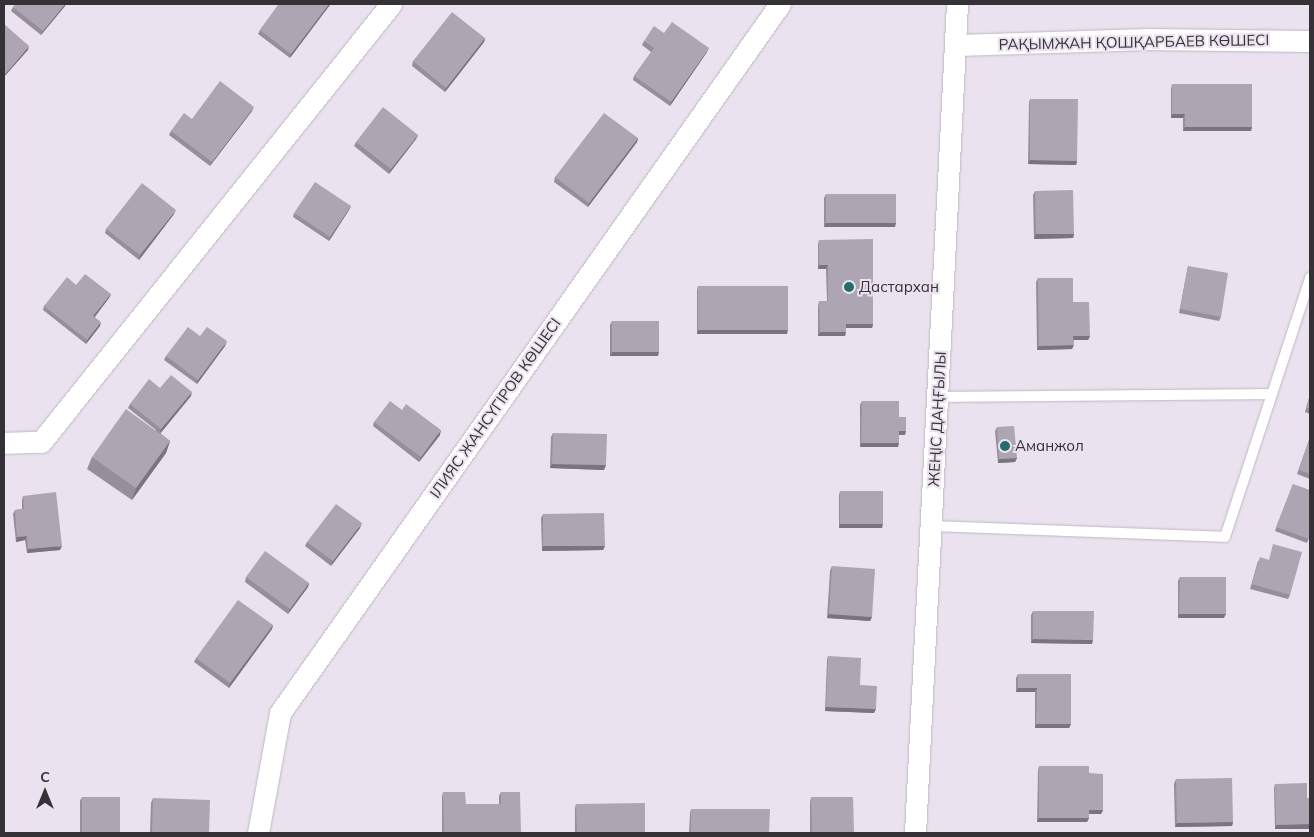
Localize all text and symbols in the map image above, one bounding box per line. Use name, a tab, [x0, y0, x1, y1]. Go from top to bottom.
street label: РАҚЫМЖАН ҚОШҚАРБАЕВ КӨШЕСІ	[999, 31, 1269, 53]
place label: Дастархан	[859, 278, 939, 296]
marker: Дастархан	[843, 281, 855, 293]
street label: ІЛИЯС ЖАНСҮГІРОВ КӨШЕСІ	[426, 315, 564, 501]
street label: ЖЕҢІС ДАҢҒЫЛЫ	[924, 351, 950, 487]
place label: Аманжол	[1015, 437, 1084, 455]
marker: Аманжол	[999, 440, 1011, 452]
north arrow	[20, 767, 70, 817]
text: С	[40, 768, 50, 786]

